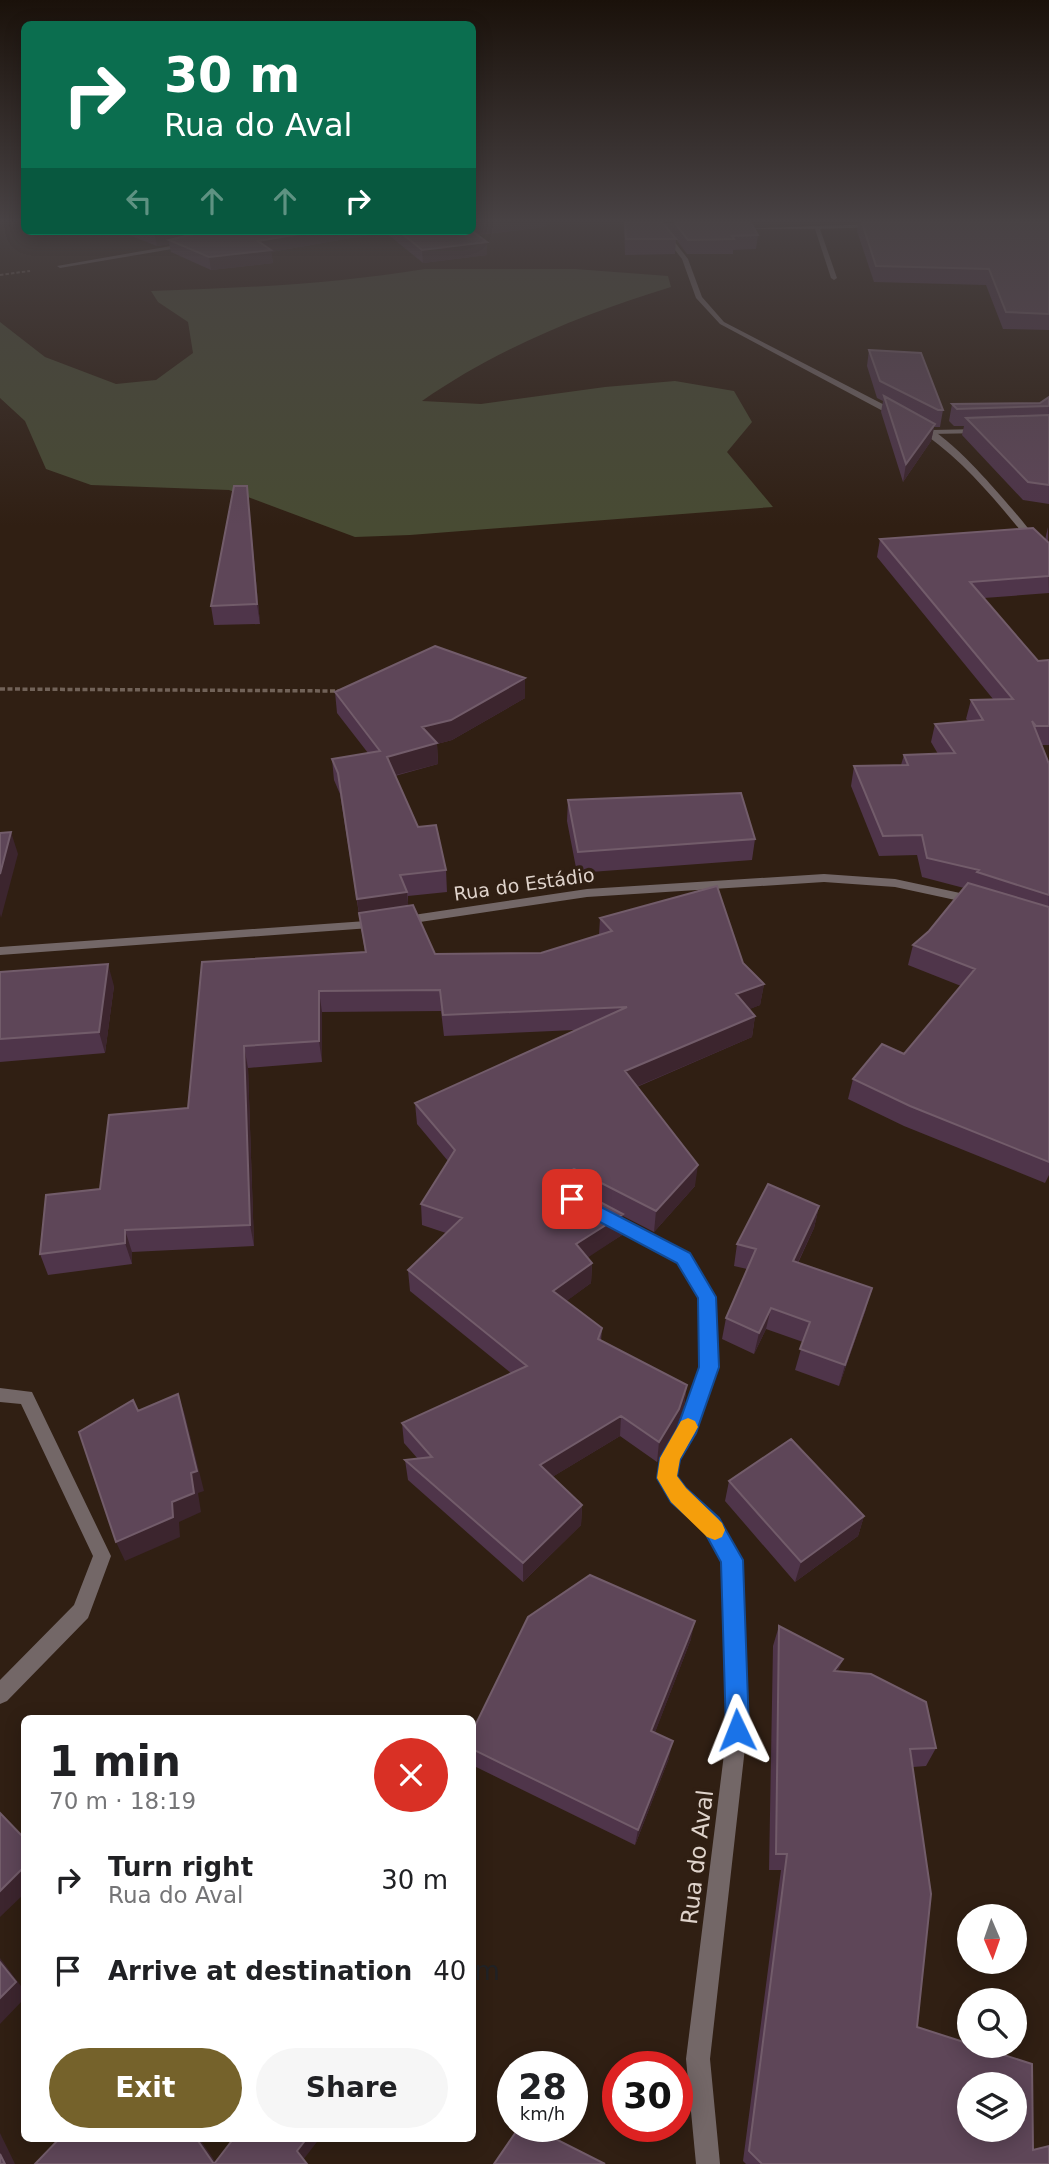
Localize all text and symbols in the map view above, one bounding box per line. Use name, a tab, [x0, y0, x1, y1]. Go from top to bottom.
text: 30 m	[164, 47, 300, 104]
icon: right	[49, 49, 140, 140]
text: Rua do Aval	[164, 106, 352, 144]
icon: left	[120, 182, 158, 220]
icon: ahead	[193, 182, 231, 220]
icon: ahead	[266, 182, 304, 220]
icon: right	[339, 182, 377, 220]
street label: Rua do Estádio	[452, 863, 596, 905]
pin	[542, 1169, 602, 1229]
icon: arrive	[553, 1180, 591, 1218]
position arrow	[700, 1693, 774, 1767]
text: 1 min	[49, 1737, 181, 1786]
button: close	[374, 1738, 448, 1812]
text: 70 m · 18:19	[49, 1788, 196, 1814]
street label: Rua do Aval	[676, 1788, 718, 1926]
text: Turn right	[108, 1852, 253, 1882]
icon: right	[49, 1861, 87, 1899]
text: 30 m	[381, 1865, 448, 1895]
text: Rua do Aval	[108, 1882, 243, 1908]
north arrow	[957, 1904, 1027, 1974]
map controls	[957, 1904, 1027, 2142]
icon: arrive	[49, 1952, 87, 1990]
text: Arrive at destination	[108, 1956, 412, 1986]
text: 40 m	[433, 1956, 500, 1986]
button: search	[957, 1988, 1027, 2058]
button: Exit	[49, 2048, 242, 2128]
button: Share	[256, 2048, 448, 2128]
speed limit sign: 30	[602, 2051, 693, 2142]
text: 28	[518, 2067, 567, 2107]
button: layers	[957, 2072, 1027, 2142]
text: km/h	[520, 2103, 565, 2124]

